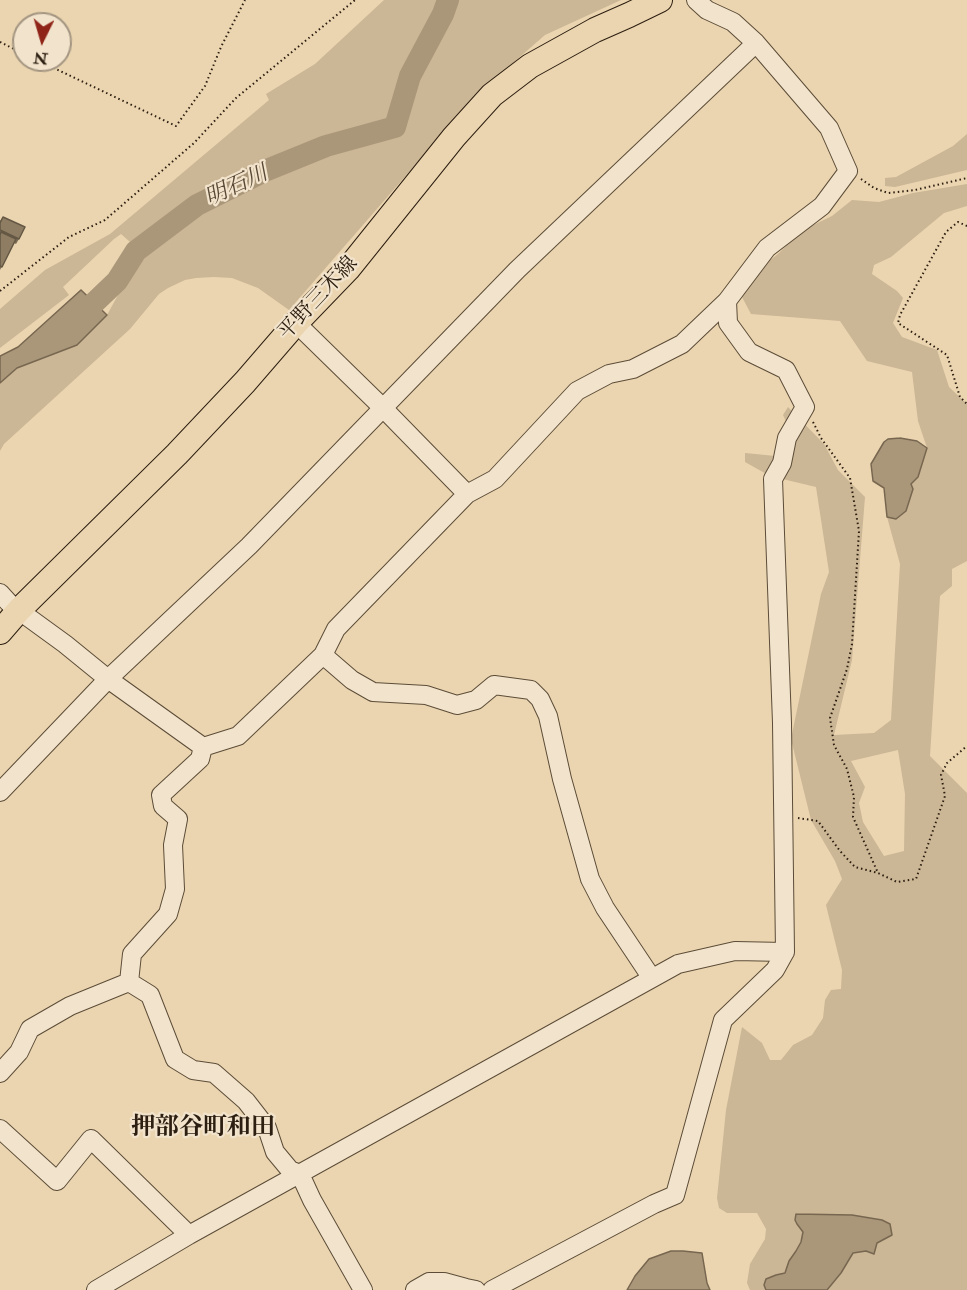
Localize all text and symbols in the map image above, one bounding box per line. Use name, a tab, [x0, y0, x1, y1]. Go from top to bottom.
north arrow	[12, 12, 72, 72]
text: N	[33, 47, 49, 69]
water label: 明石川	[202, 161, 272, 213]
street label: 平野三木線	[274, 252, 364, 346]
district label: 押部谷町和田	[131, 1115, 275, 1143]

